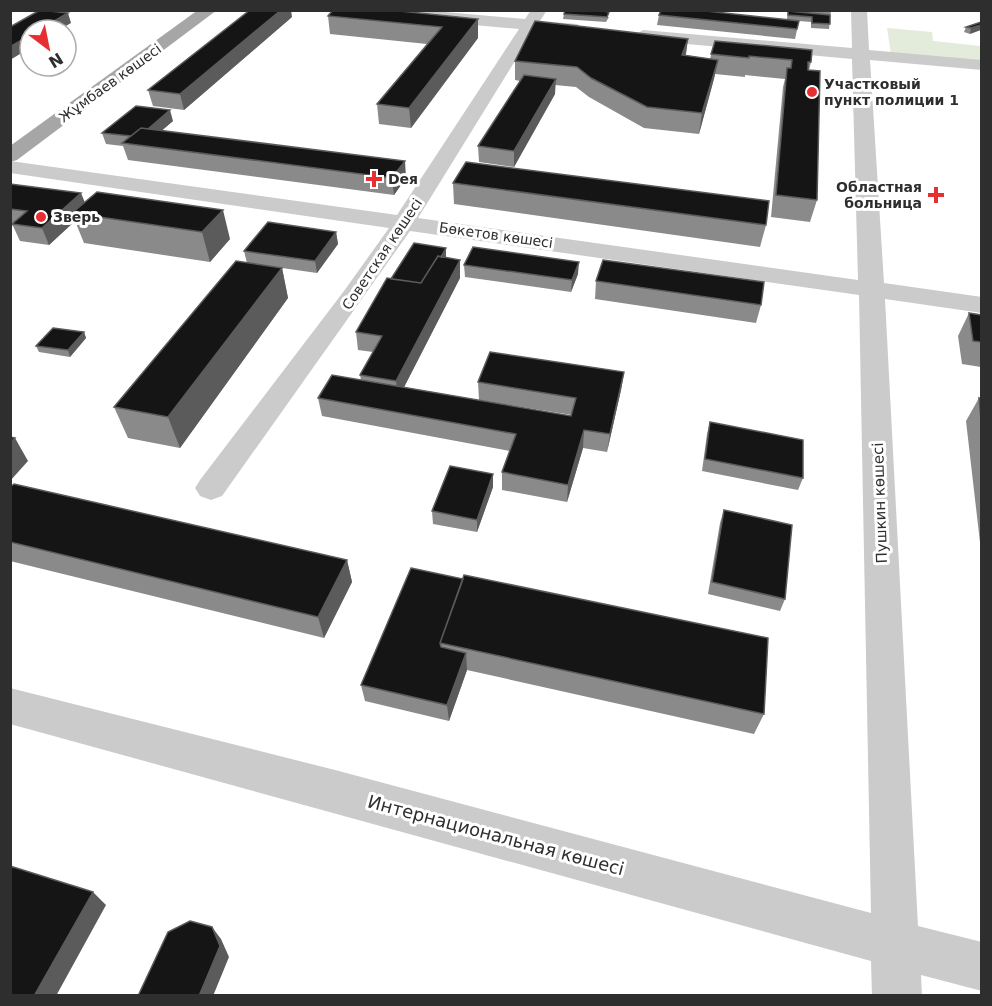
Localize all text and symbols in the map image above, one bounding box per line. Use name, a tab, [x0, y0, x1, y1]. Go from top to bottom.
north arrow	[18, 18, 78, 78]
street label: Жұмбаев көшесі	[56, 41, 164, 125]
text: N	[45, 49, 66, 72]
place label: Участковый пункт полиции 1	[824, 76, 959, 108]
marker: Участковый пункт полиции 1	[805, 85, 819, 99]
marker: Deя	[365, 170, 383, 188]
place label: Deя	[388, 171, 418, 187]
place label: Областная больница	[836, 179, 922, 211]
marker: Областная больница	[927, 186, 945, 204]
street label: Советская көшесі	[339, 195, 425, 313]
place label: Зверь	[53, 209, 100, 225]
marker: Зверь	[34, 210, 48, 224]
street label: Бөкетов көшесі	[438, 219, 554, 251]
street label: Пушкин көшесі	[869, 442, 891, 564]
street label: Интернациональная көшесі	[366, 791, 626, 879]

